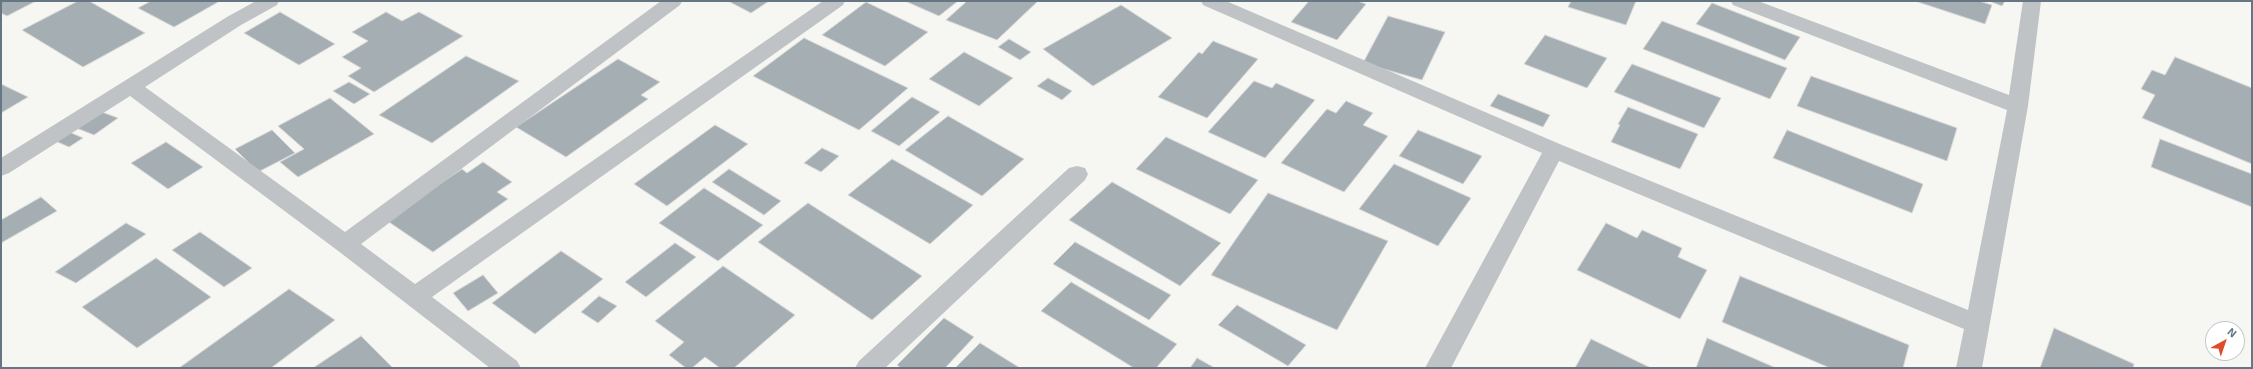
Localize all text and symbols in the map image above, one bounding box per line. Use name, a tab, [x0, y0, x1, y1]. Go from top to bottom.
north arrow	[2205, 321, 2245, 361]
text: N	[2225, 325, 2240, 340]

